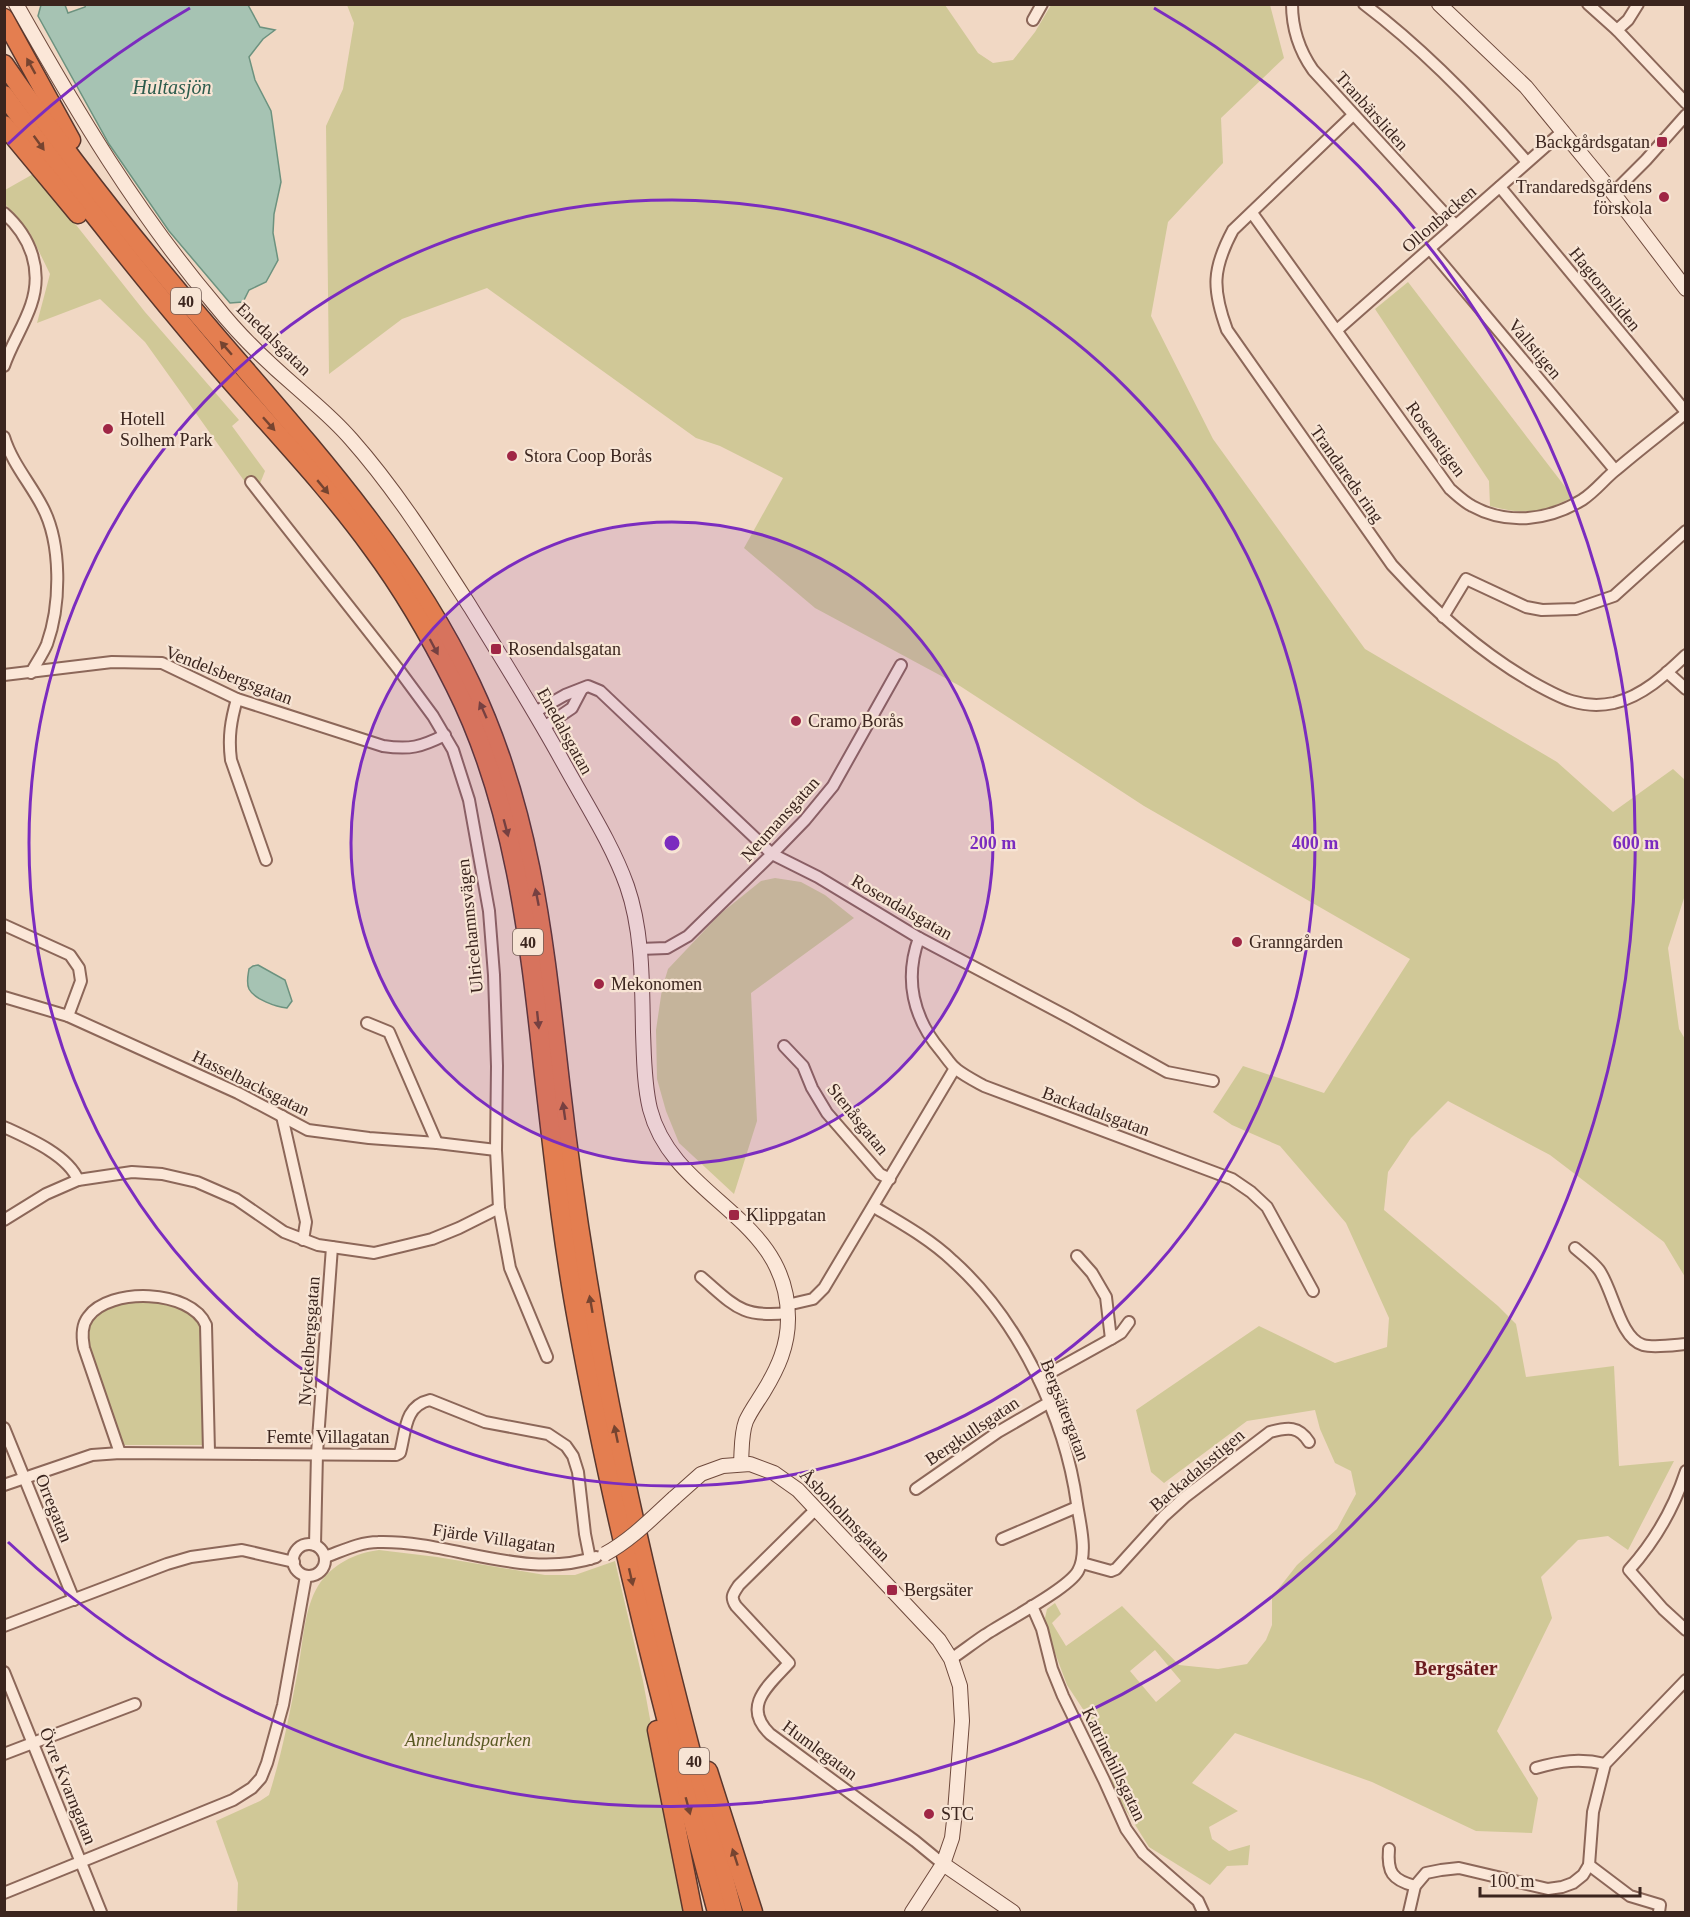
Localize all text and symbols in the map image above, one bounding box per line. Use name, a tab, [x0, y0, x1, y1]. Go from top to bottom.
one-way arrow	[26, 58, 36, 75]
street label: Tranbärsliden	[1331, 67, 1413, 155]
water label: Hultasjön	[132, 76, 211, 99]
place label: Backgårdsgatan	[1535, 132, 1650, 152]
one-way arrow	[32, 135, 44, 151]
marker: Backgårdsgatan	[1655, 135, 1669, 149]
place label: Trandaredsgårdens förskola	[1516, 177, 1652, 218]
street label: Ollonbacken	[1398, 181, 1480, 257]
marker: Trandaredsgårdens förskola	[1657, 190, 1671, 204]
street label: Hagtornsliden	[1565, 243, 1645, 335]
road number: 40	[171, 288, 201, 314]
street label: Enedalsgatan	[233, 298, 315, 380]
street label: Vallstigen	[1504, 315, 1566, 383]
one-way arrow	[220, 341, 233, 356]
street label: Rosenstigen	[1402, 398, 1470, 480]
place label: Hotell Solhem Park	[120, 409, 213, 450]
one-way arrow	[262, 416, 275, 431]
marker: Hotell Solhem Park	[101, 422, 115, 436]
street label: Trandareds ring	[1306, 422, 1388, 526]
place label: Stora Coop Borås	[524, 446, 652, 466]
marker: Stora Coop Borås	[505, 449, 519, 463]
one-way arrow	[316, 479, 329, 494]
one-way arrow	[429, 639, 439, 656]
place label: Rosendalsgatan	[508, 639, 621, 659]
street label: Vendelsbergsgatan	[163, 642, 295, 708]
marker: Rosendalsgatan	[489, 642, 503, 656]
street label: Enedalsgatan	[533, 684, 597, 778]
one-way arrow	[478, 701, 488, 719]
place label: Cramo Borås	[808, 711, 903, 731]
marker: Cramo Borås	[789, 714, 803, 728]
street label: Neumansgatan	[737, 773, 823, 865]
one-way arrow	[501, 818, 511, 837]
centre of rings	[662, 833, 682, 853]
text: 200 m	[970, 833, 1016, 853]
text: 400 m	[1292, 833, 1338, 853]
text: 600 m	[1613, 833, 1659, 853]
street label: Ulricehamnsvägen	[453, 858, 487, 994]
street label: Rosendalsgatan	[848, 870, 956, 944]
one-way arrow	[532, 887, 541, 906]
road number: 40	[513, 929, 543, 955]
place label: Granngården	[1249, 932, 1343, 952]
marker: Granngården	[1230, 935, 1244, 949]
place label: Mekonomen	[611, 974, 702, 994]
marker: Mekonomen	[592, 977, 606, 991]
one-way arrow	[533, 1010, 543, 1029]
street label: Hasselbacksgatan	[189, 1046, 313, 1120]
street label: Stenåsgatan	[823, 1079, 893, 1159]
street label: Backadalsgatan	[1040, 1082, 1152, 1140]
one-way arrow	[559, 1102, 569, 1121]
place label: Klippgatan	[746, 1205, 826, 1225]
marker: Klippgatan	[727, 1208, 741, 1222]
street label: Nyckelbergsgatan	[295, 1276, 323, 1406]
one-way arrow	[587, 1295, 596, 1314]
street label: Bergsätergatan	[1036, 1356, 1094, 1464]
street label: Bergkullsgatan	[921, 1392, 1023, 1470]
one-way arrow	[611, 1424, 621, 1443]
street label: Backadalsstigen	[1146, 1425, 1248, 1515]
street label: Femte Villagatan	[266, 1427, 390, 1447]
street label: Åsboholmsgatan	[796, 1465, 894, 1565]
street label: Orregatan	[31, 1471, 77, 1545]
street label: Fjärde Villagatan	[431, 1519, 557, 1557]
one-way arrow	[627, 1568, 637, 1586]
place label: Bergsäter	[904, 1580, 973, 1600]
marker: Bergsäter	[885, 1583, 899, 1597]
district label: Bergsäter	[1414, 1657, 1498, 1680]
street label: Katrinehillsgatan	[1078, 1704, 1150, 1824]
street label: Humlegatan	[779, 1716, 861, 1784]
street label: Övre Kvarngatan	[35, 1725, 101, 1847]
park label: Annelundsparken	[404, 1730, 531, 1750]
road number: 40	[679, 1748, 709, 1774]
one-way arrow	[684, 1797, 694, 1815]
place label: STC	[941, 1804, 974, 1824]
marker: STC	[922, 1807, 936, 1821]
one-way arrow	[730, 1848, 739, 1866]
scale bar	[1480, 1860, 1640, 1898]
text: 100 m	[1489, 1871, 1535, 1891]

